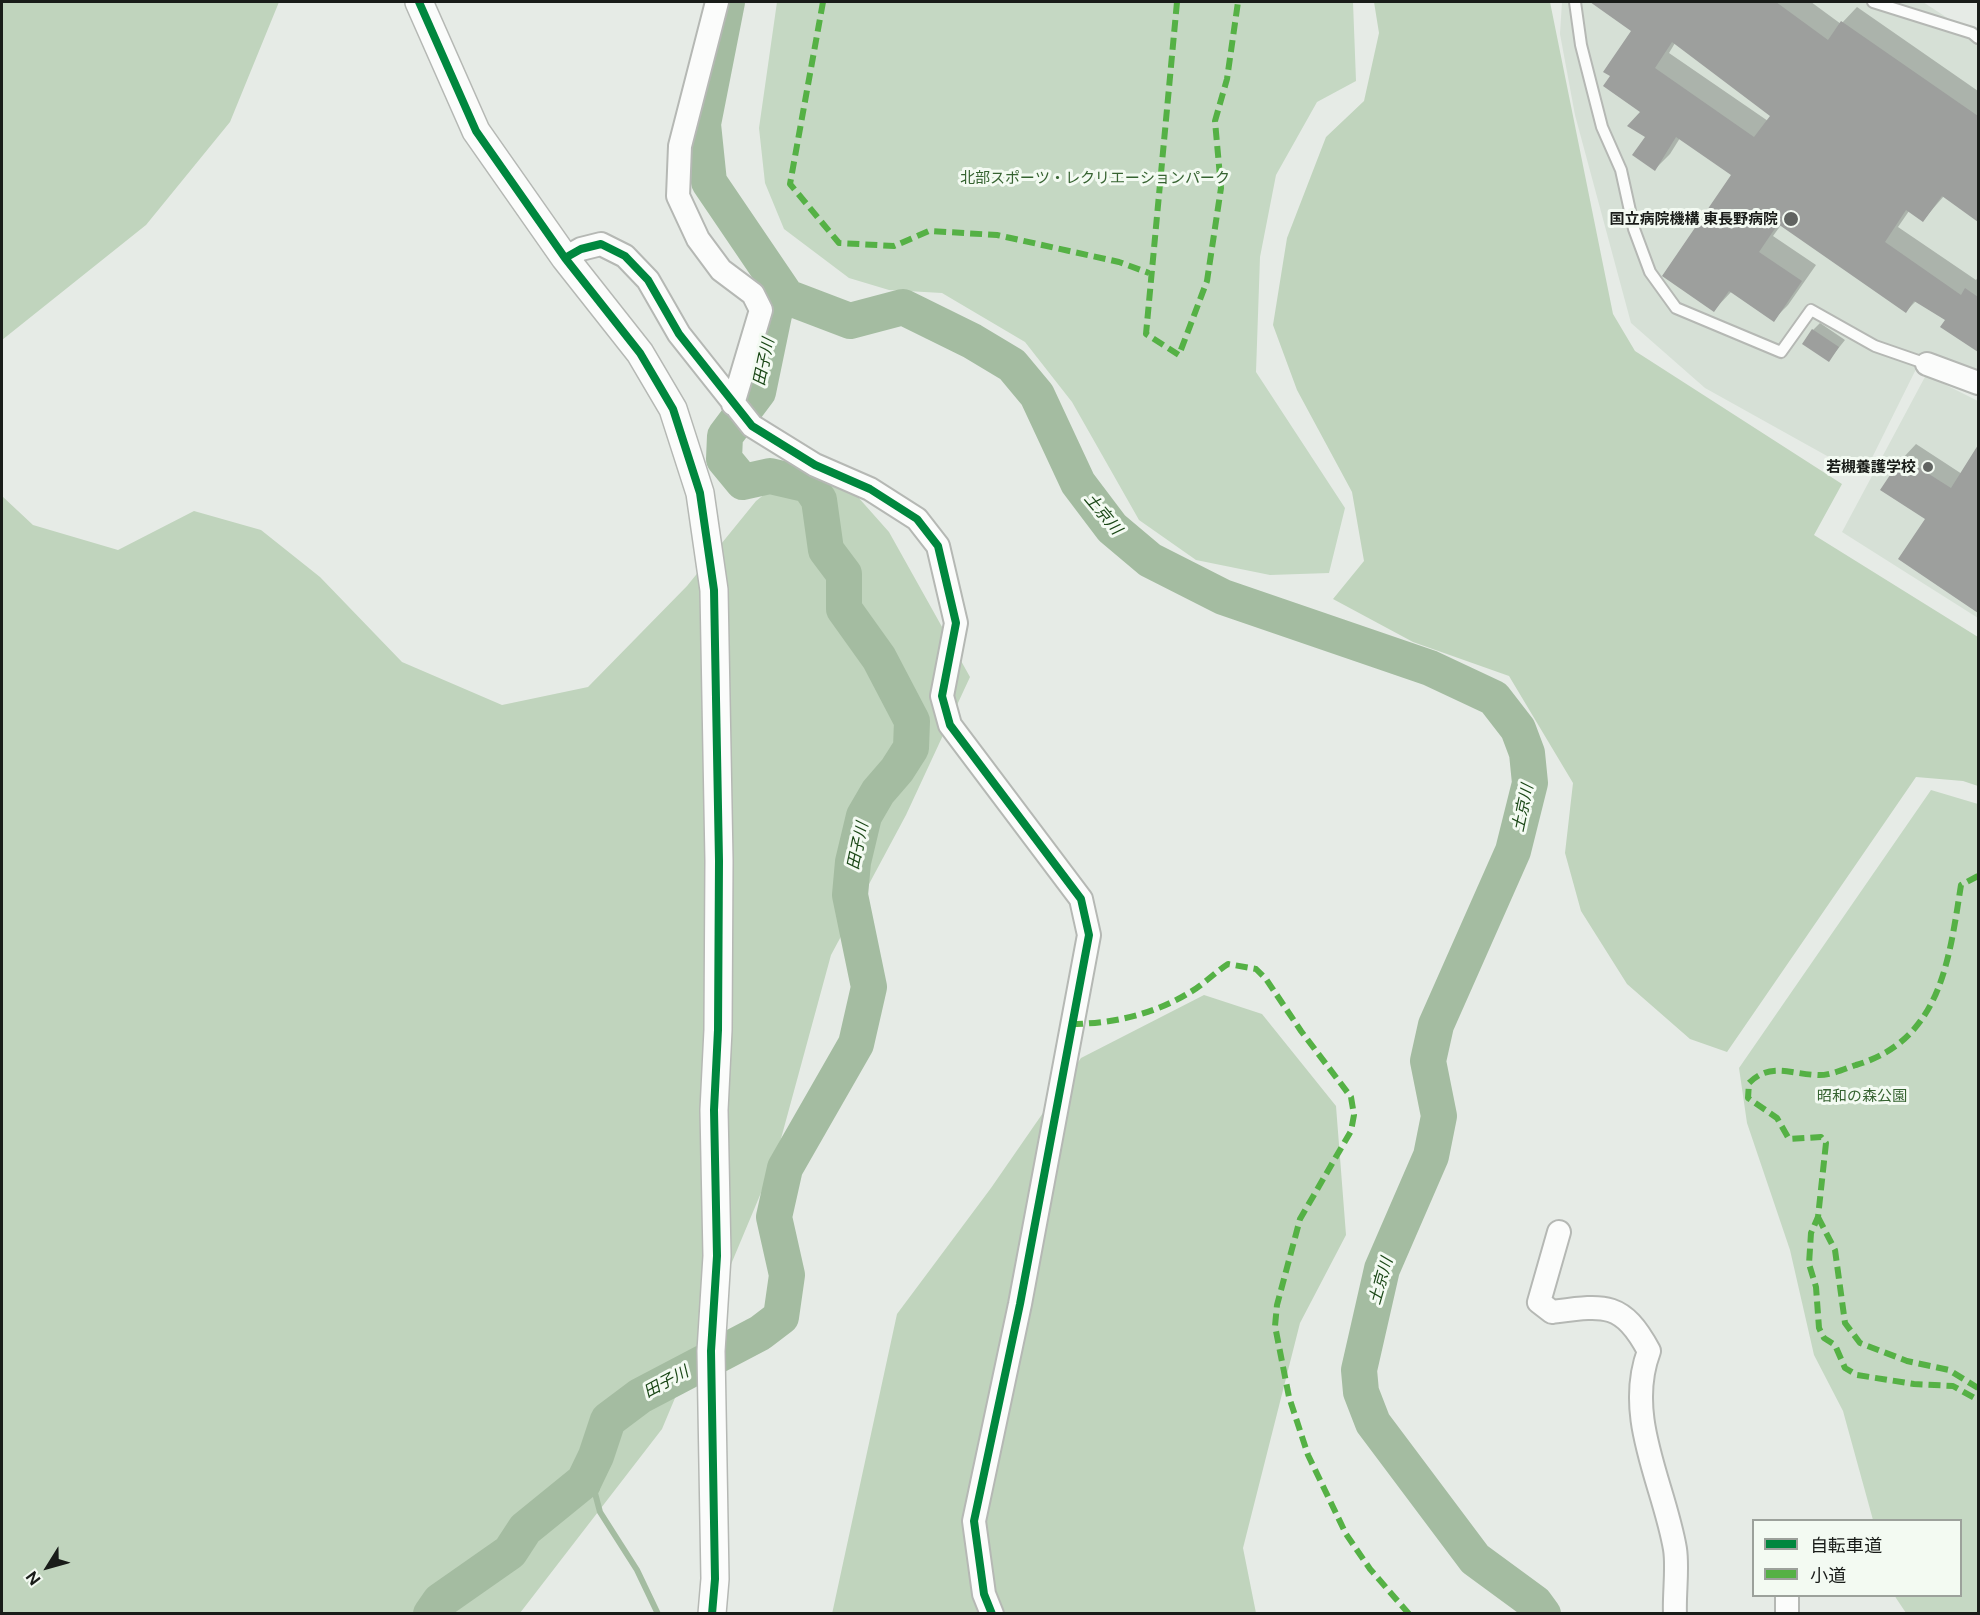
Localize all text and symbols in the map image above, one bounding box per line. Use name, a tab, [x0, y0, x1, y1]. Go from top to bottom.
park label: 北部スポーツ・レクリエーションパーク	[960, 169, 1230, 187]
place label: 国立病院機構 東長野病院	[1610, 210, 1778, 228]
marker: 国立病院機構 東長野病院	[1782, 210, 1800, 228]
water label: 田子川	[750, 337, 778, 387]
place label: 若槻養護学校	[1826, 458, 1916, 476]
marker: 若槻養護学校	[1921, 460, 1935, 474]
water label: 土京川	[1080, 489, 1126, 539]
water label: 土京川	[1509, 783, 1537, 833]
water label: 田子川	[844, 821, 872, 871]
park label: 昭和の森公園	[1817, 1087, 1907, 1105]
water label: 土京川	[1365, 1255, 1397, 1307]
water label: 田子川	[640, 1362, 692, 1402]
legend	[1752, 1519, 1962, 1597]
text: 自転車道	[1810, 1535, 1882, 1556]
north arrow	[18, 1537, 78, 1597]
text: 小道	[1810, 1565, 1846, 1586]
text: N	[22, 1567, 45, 1589]

